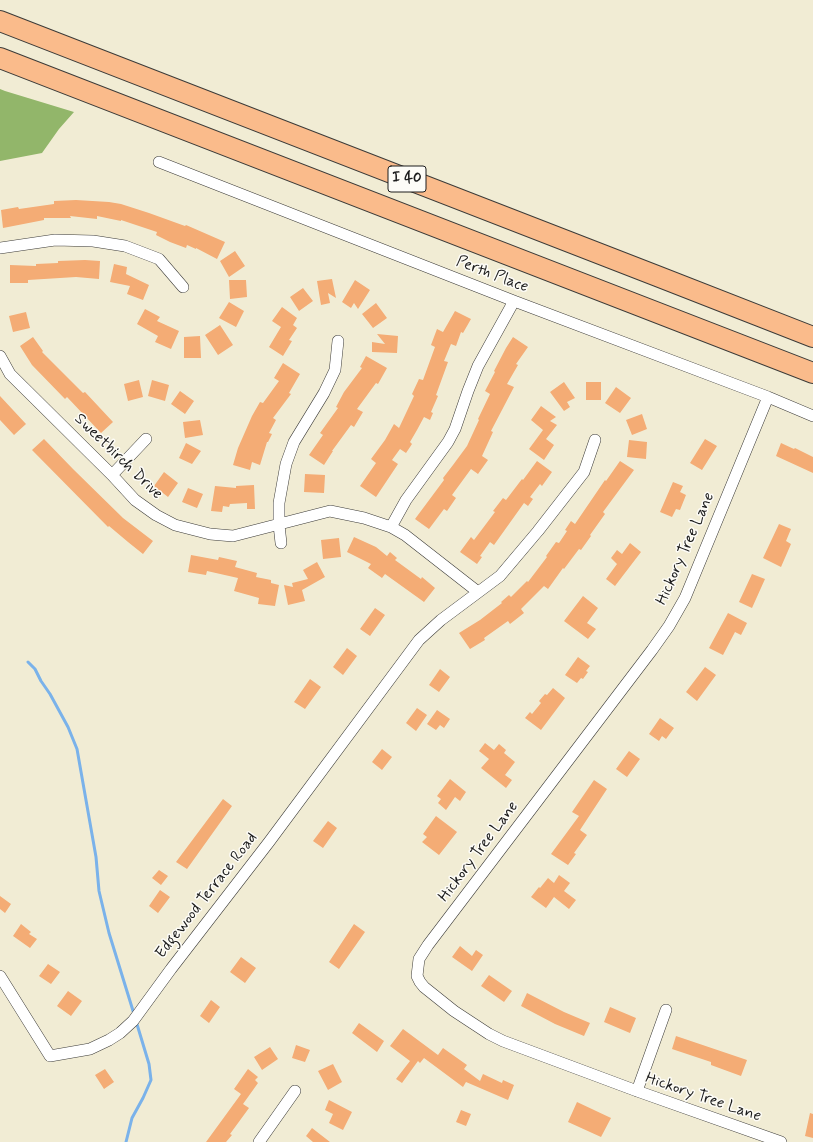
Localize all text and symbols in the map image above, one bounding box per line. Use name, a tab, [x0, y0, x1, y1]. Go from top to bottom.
road number: I 40	[388, 166, 426, 192]
street label: Perth Place	[453, 252, 531, 298]
street label: Sweetbirch Drive	[70, 410, 166, 504]
street label: Hickory Tree Lane	[653, 490, 719, 608]
street label: Hickory Tree Lane	[435, 798, 523, 906]
street label: Edgewood Terrace Road	[152, 829, 262, 963]
street label: Hickory Tree Lane	[643, 1069, 763, 1127]

